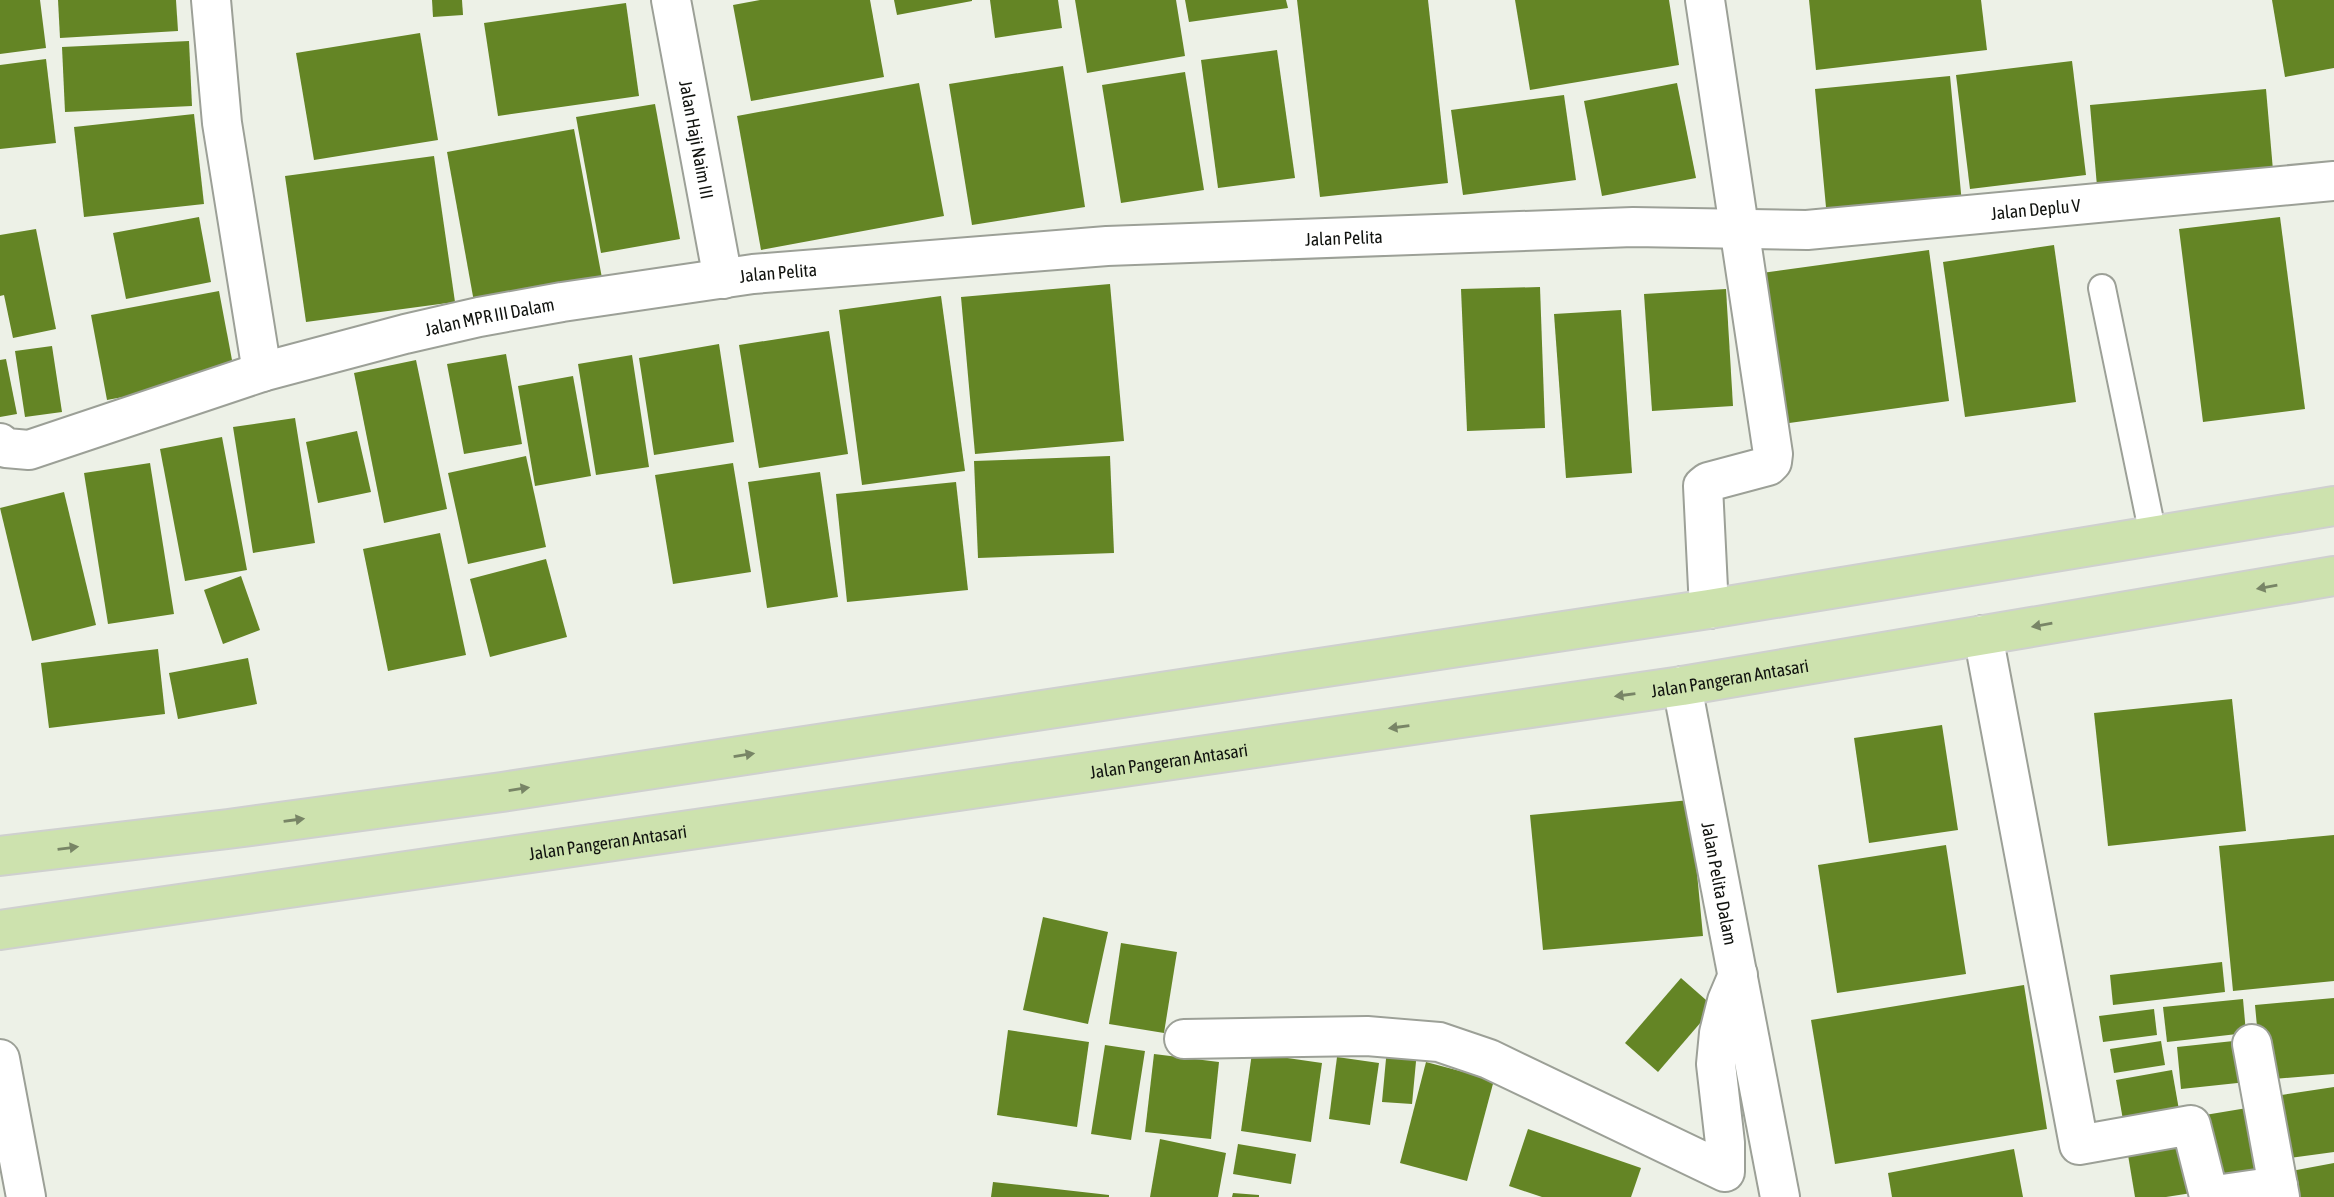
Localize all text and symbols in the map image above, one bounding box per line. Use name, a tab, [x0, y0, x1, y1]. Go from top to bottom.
street label: Jalan Haji Naim III	[676, 78, 718, 201]
street label: Jalan Deplu V	[1990, 194, 2082, 223]
street label: Jalan Pelita	[1305, 226, 1383, 249]
street label: Jalan Pelita	[738, 258, 818, 286]
street label: Jalan MPR III Dalam	[423, 293, 556, 340]
one-way arrow	[2256, 582, 2278, 593]
one-way arrow	[2031, 620, 2053, 631]
street label: Jalan Pangeran Antasari	[1649, 654, 1810, 701]
one-way arrow	[1613, 689, 1635, 700]
one-way arrow	[1388, 722, 1410, 733]
street label: Jalan Pangeran Antasari	[1088, 739, 1249, 782]
one-way arrow	[733, 749, 755, 760]
one-way arrow	[508, 783, 530, 794]
one-way arrow	[283, 814, 305, 825]
street label: Jalan Pangeran Antasari	[527, 820, 688, 864]
street label: Jalan Pelita Dalam	[1698, 820, 1742, 947]
one-way arrow	[57, 843, 79, 854]

